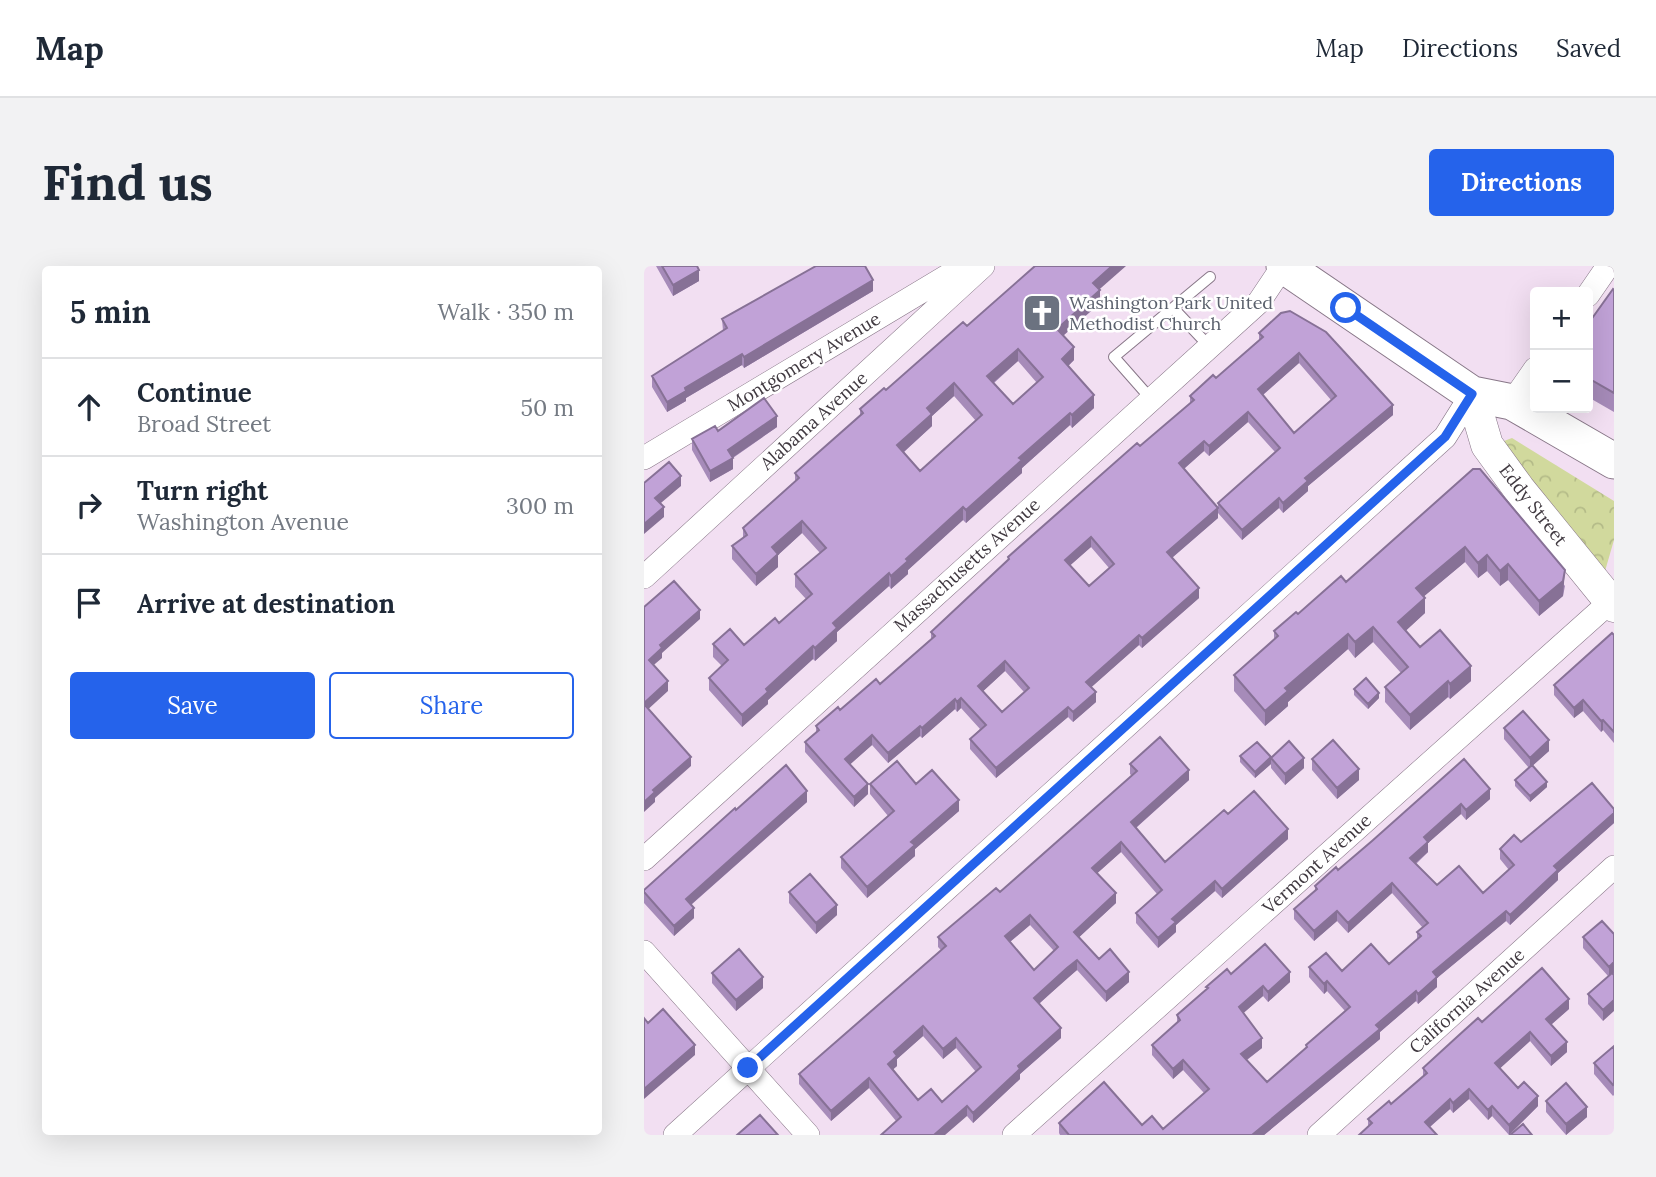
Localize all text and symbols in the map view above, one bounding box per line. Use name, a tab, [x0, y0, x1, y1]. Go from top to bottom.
text: Map	[35, 27, 104, 69]
text: Map	[1315, 33, 1364, 64]
text: Directions	[1402, 33, 1518, 64]
text: Saved	[1556, 33, 1621, 64]
button: Directions	[1429, 149, 1614, 216]
text: Find us	[42, 151, 213, 213]
map controls	[1530, 287, 1593, 413]
button: +	[1530, 287, 1593, 350]
place label: Washington Park United Methodist Church	[1069, 291, 1273, 335]
church icon: Washington Park United Methodist Church	[1021, 292, 1063, 334]
route start	[1330, 292, 1361, 323]
text: 5 min	[70, 293, 151, 331]
text: Walk · 350 m	[437, 297, 574, 326]
street label: Montgomery Avenue	[723, 307, 885, 416]
button: −	[1530, 350, 1593, 413]
street label: Alabama Avenue	[755, 366, 872, 475]
text: Continue	[137, 376, 252, 409]
icon: ahead	[70, 388, 108, 426]
text: 50 m	[521, 393, 574, 422]
text: Broad Street	[137, 409, 271, 438]
street label: Eddy Street	[1494, 459, 1573, 550]
text: Turn right	[137, 474, 268, 507]
icon: right	[70, 486, 108, 524]
text: 300 m	[506, 491, 574, 520]
street label: Massachusetts Avenue	[889, 493, 1045, 636]
text: Washington Avenue	[137, 507, 349, 536]
icon: arrive	[70, 584, 108, 622]
text: Arrive at destination	[137, 587, 395, 620]
button: Save	[70, 672, 315, 739]
button: Share	[329, 672, 574, 739]
street label: Vermont Avenue	[1257, 808, 1376, 919]
street label: California Avenue	[1404, 943, 1529, 1058]
route end	[732, 1052, 763, 1083]

